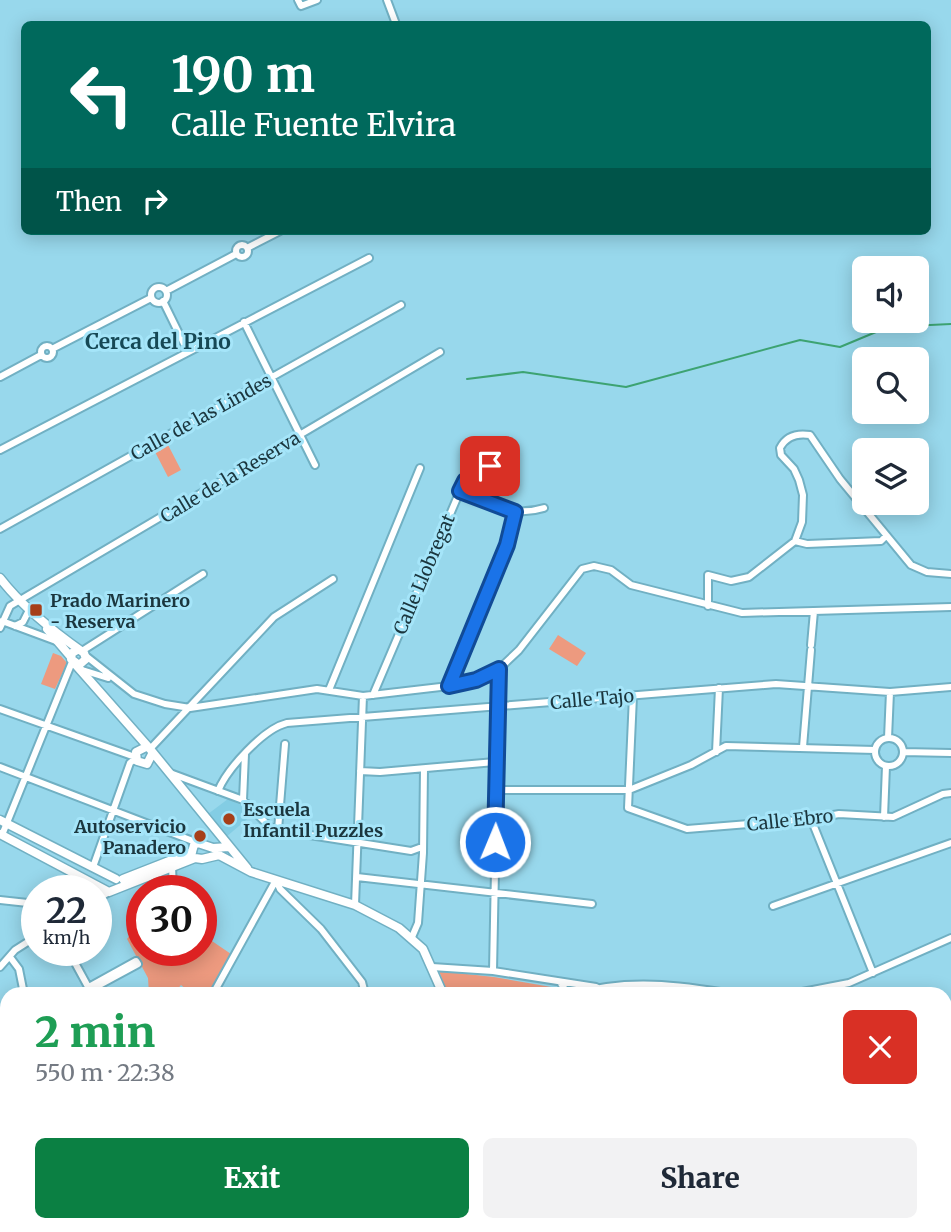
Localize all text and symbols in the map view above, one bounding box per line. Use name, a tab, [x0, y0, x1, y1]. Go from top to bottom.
text: 190 m	[171, 44, 315, 105]
icon: left	[56, 49, 147, 140]
text: Calle Fuente Elvira	[171, 105, 456, 145]
icon: right	[136, 182, 174, 220]
text: Then	[56, 185, 122, 218]
map controls	[852, 256, 929, 515]
button: sound	[852, 256, 929, 333]
district label: Cerca del Pino	[85, 328, 231, 355]
button: search	[852, 347, 929, 424]
street label: Calle de las Lindes	[126, 369, 276, 465]
street label: Calle de la Reserva	[156, 426, 304, 528]
pin	[460, 436, 520, 496]
button: layers	[852, 438, 929, 515]
icon: arrive	[471, 447, 509, 485]
street label: Calle Llobregat	[388, 510, 460, 638]
place label: Prado Marinero - Reserva	[50, 589, 190, 633]
marker: Prado Marinero - Reserva	[28, 602, 44, 618]
street label: Calle Tajo	[549, 684, 635, 714]
place label: Escuela Infantil Puzzles	[243, 798, 383, 842]
street label: Calle Ebro	[746, 804, 834, 836]
position arrow	[458, 805, 532, 879]
marker: Escuela Infantil Puzzles	[221, 811, 237, 827]
place label: Autoservicio Panadero	[73, 815, 186, 859]
marker: Autoservicio Panadero	[192, 828, 208, 844]
speed limit sign: 30	[126, 875, 217, 966]
text: 22	[46, 889, 87, 933]
text: km/h	[43, 926, 90, 949]
text: 2 min	[35, 1006, 155, 1058]
button: close	[843, 1010, 917, 1084]
text: 550 m · 22:38	[35, 1058, 175, 1087]
button: Exit	[35, 1138, 469, 1218]
button: Share	[483, 1138, 917, 1218]

